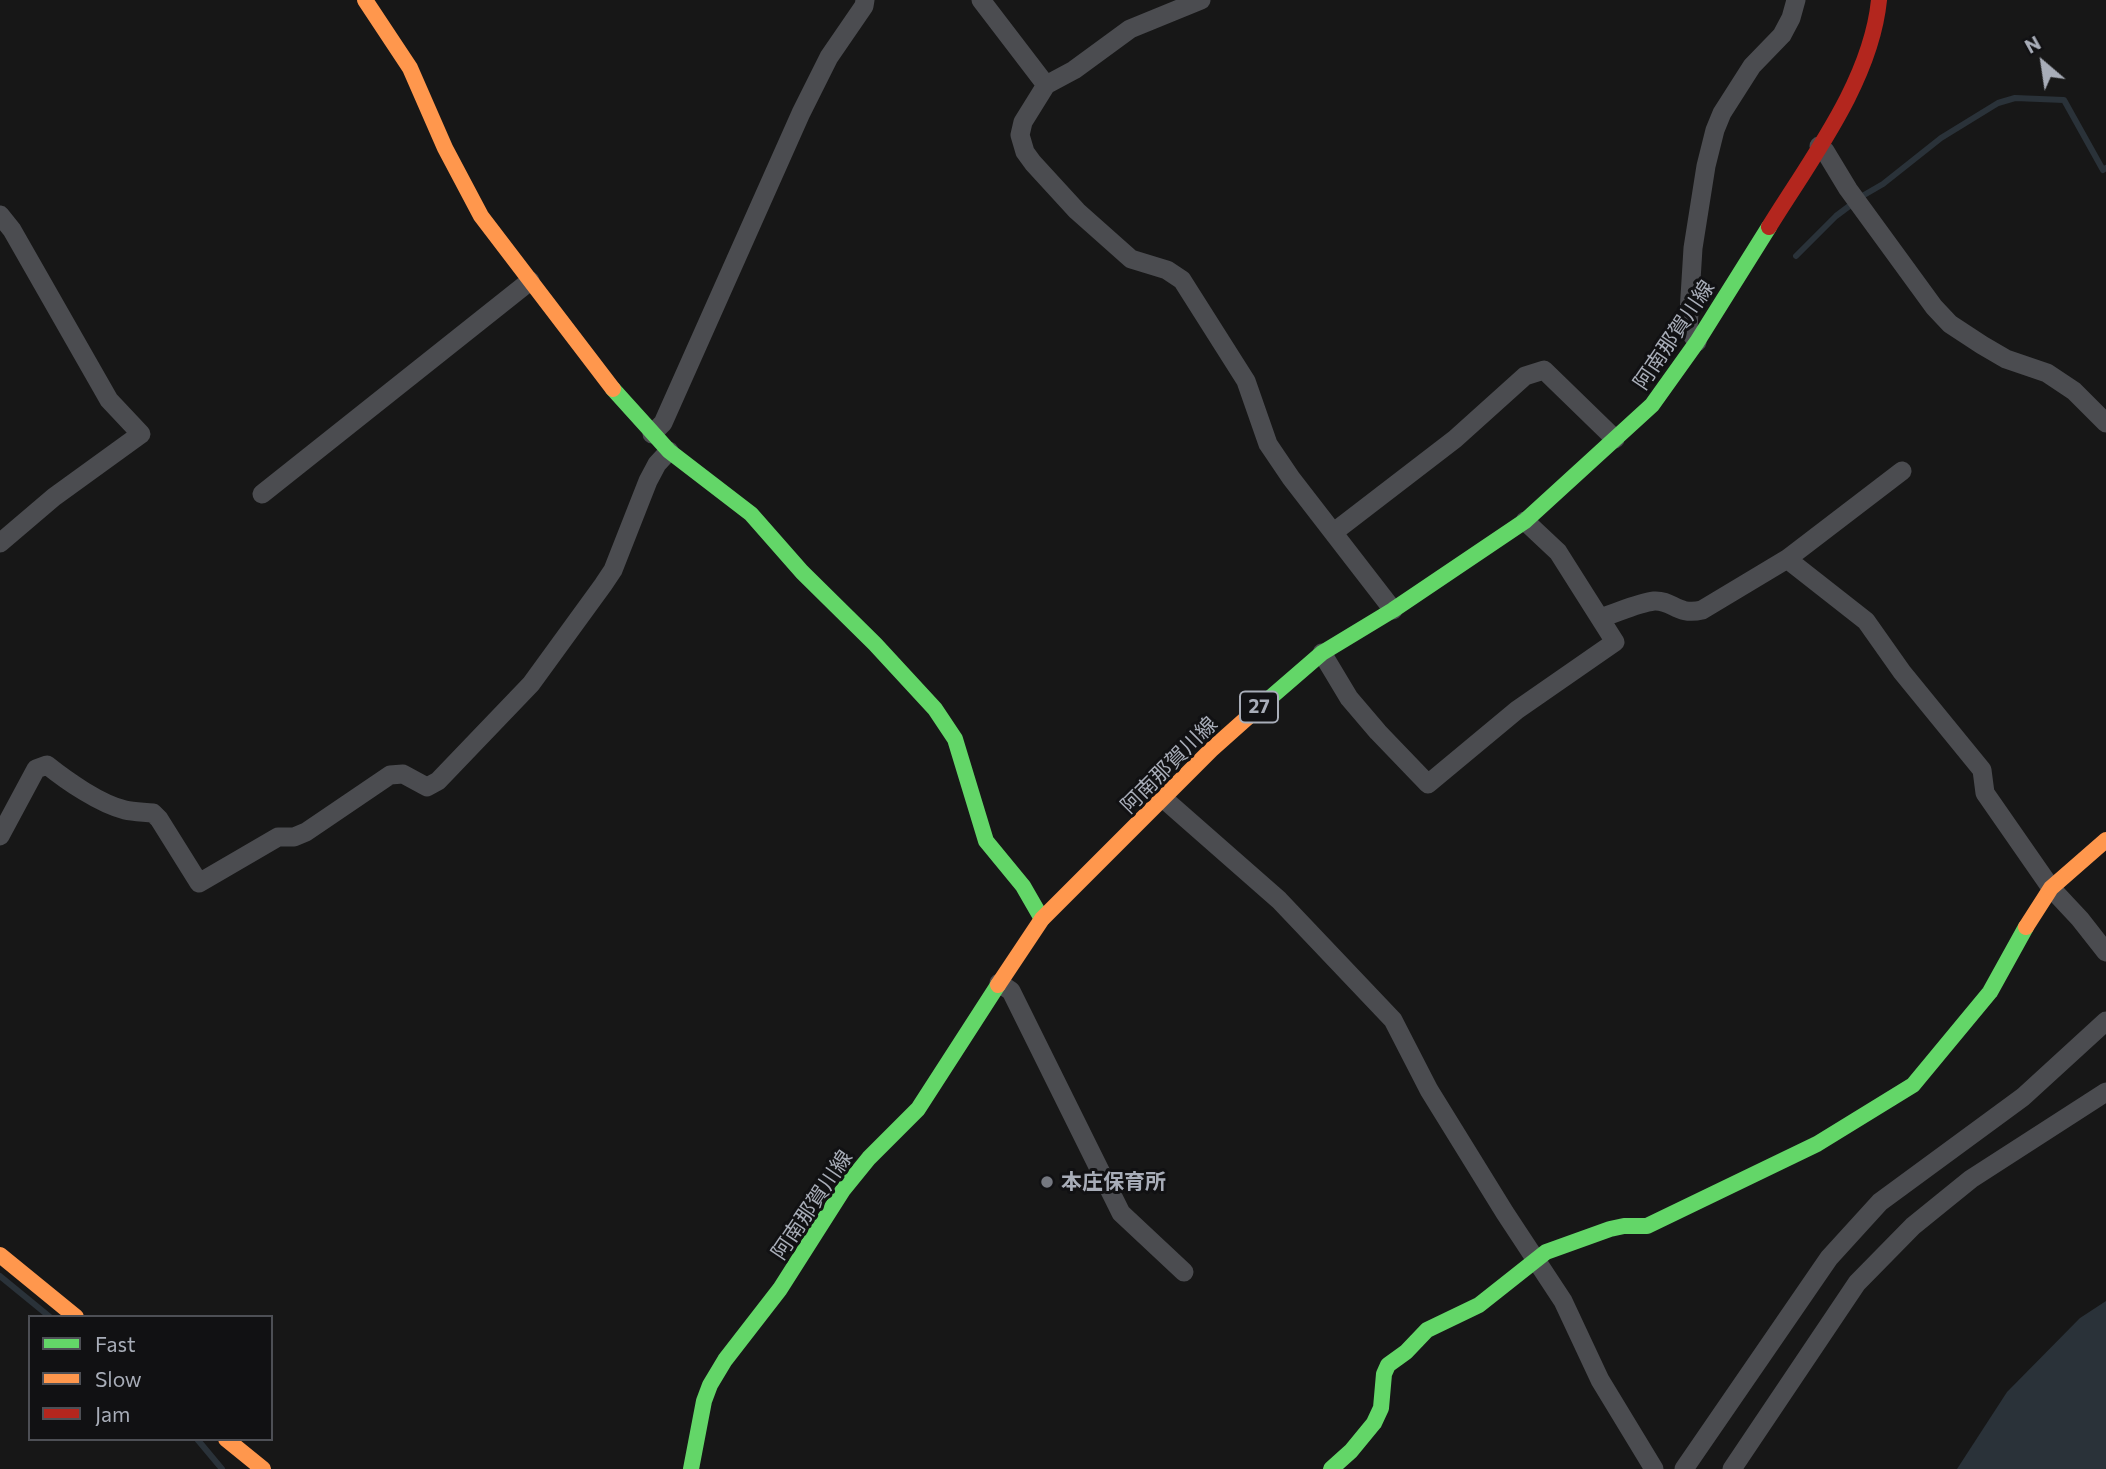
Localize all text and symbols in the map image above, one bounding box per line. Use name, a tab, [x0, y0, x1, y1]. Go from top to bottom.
north arrow	[2008, 28, 2078, 98]
text: N	[2021, 31, 2044, 58]
street label: 阿南那賀川線	[1628, 276, 1720, 394]
road number: 27	[1240, 692, 1278, 722]
street label: 阿南那賀川線	[1116, 712, 1222, 818]
street label: 阿南那賀川線	[766, 1146, 858, 1264]
place label: 本庄保育所	[1061, 1169, 1166, 1195]
marker: 本庄保育所	[1039, 1174, 1055, 1190]
legend	[28, 1315, 273, 1441]
text: Fast	[95, 1331, 136, 1356]
text: Slow	[95, 1366, 142, 1391]
text: Jam	[95, 1401, 130, 1426]

